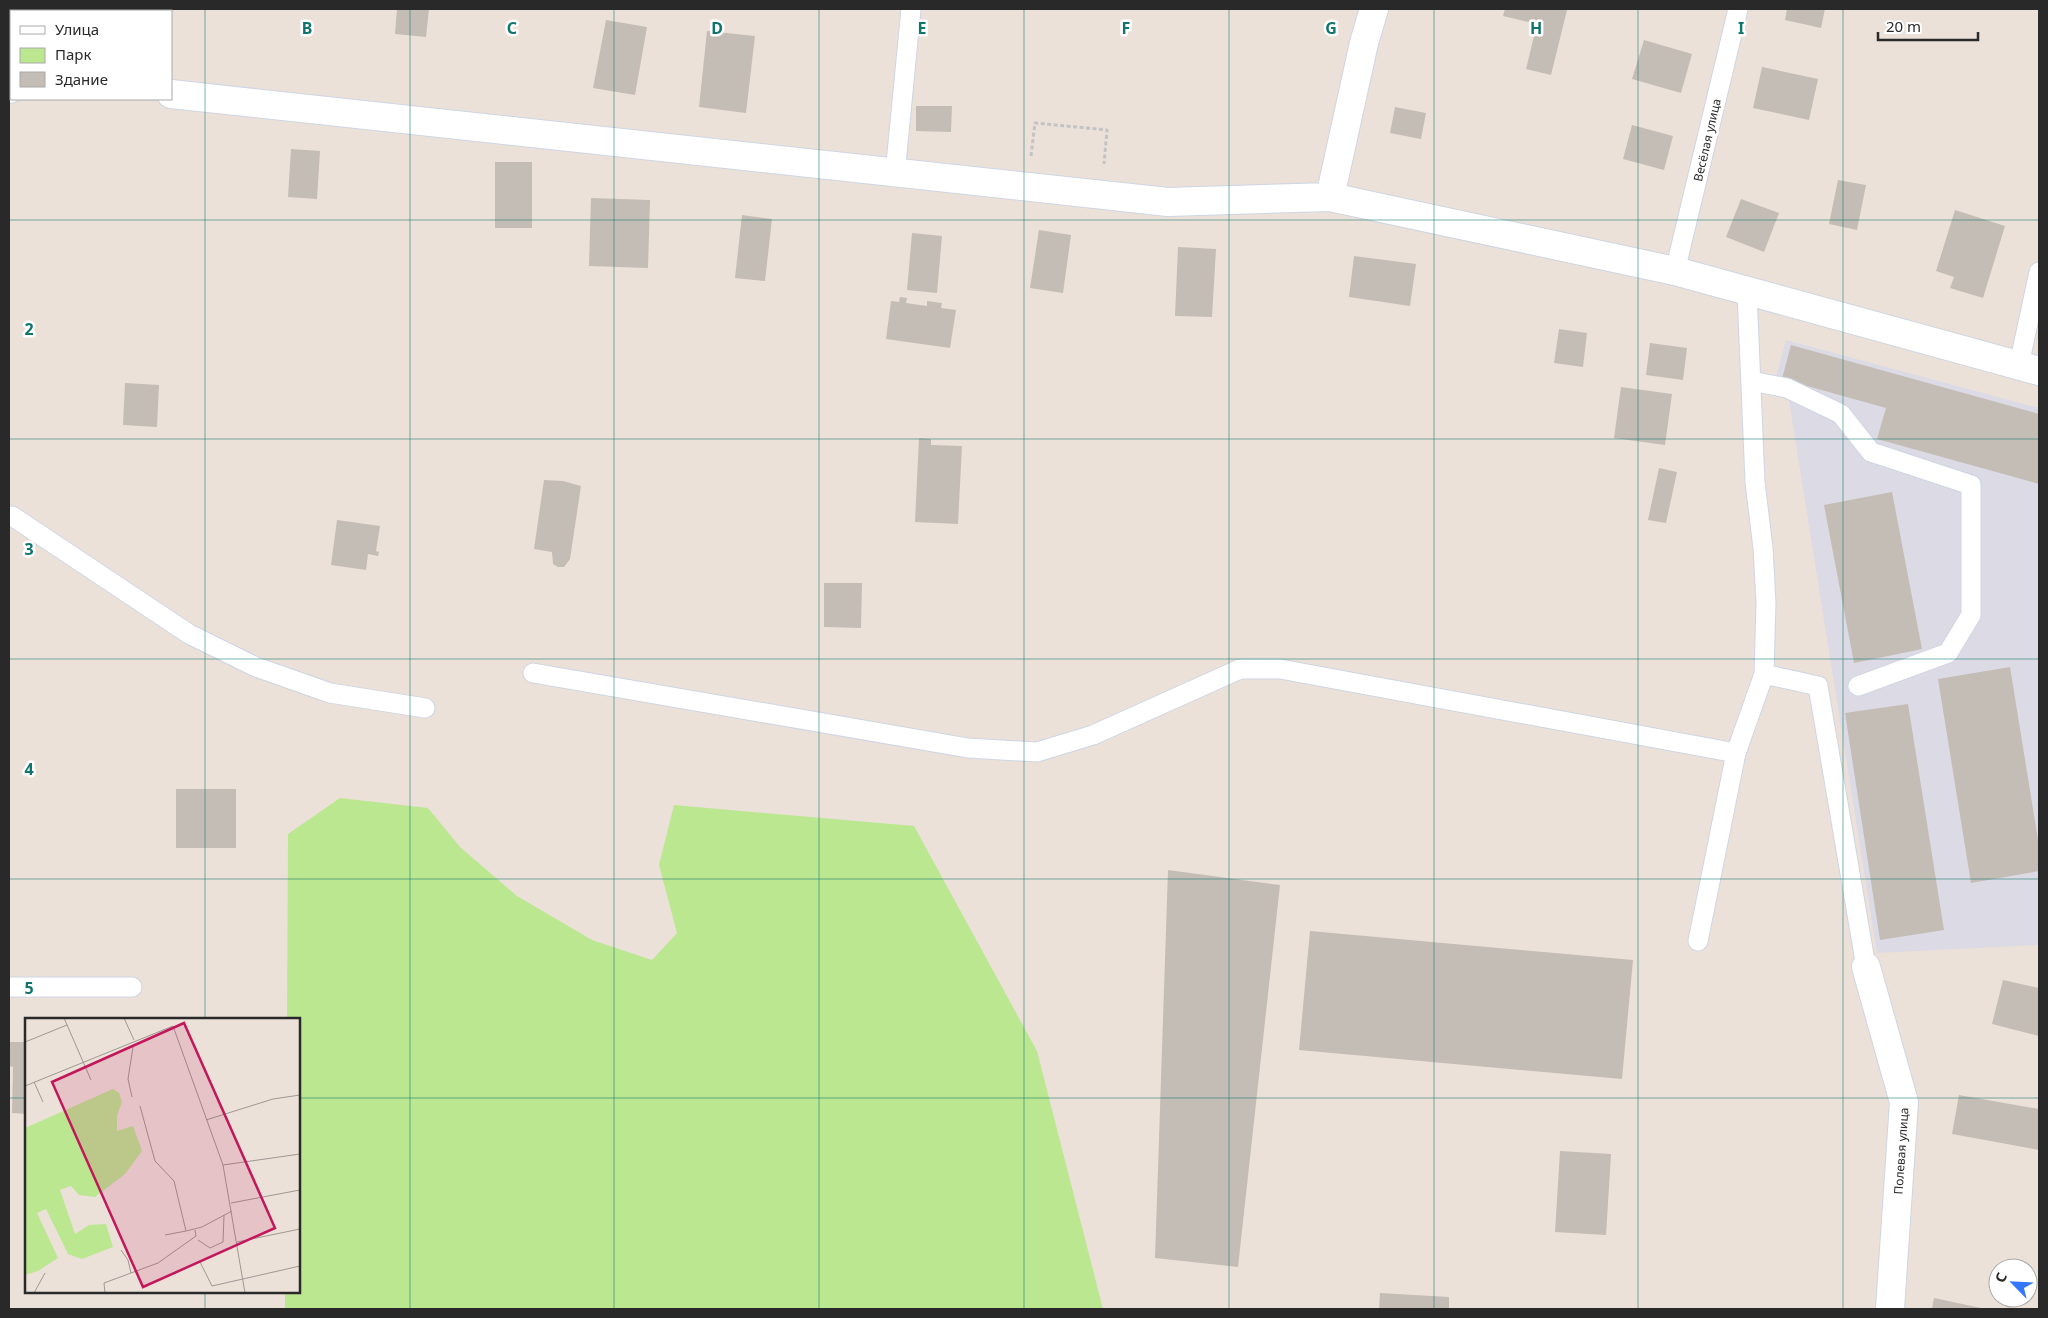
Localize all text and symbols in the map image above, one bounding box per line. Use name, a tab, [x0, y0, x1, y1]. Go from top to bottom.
legend	[10, 10, 172, 100]
scale bar	[1878, 10, 1978, 42]
text: 20 m	[1886, 16, 1921, 36]
text: B	[302, 17, 312, 39]
text: C	[507, 17, 517, 39]
text: D	[711, 17, 723, 39]
text: E	[918, 17, 927, 39]
text: F	[1122, 17, 1130, 39]
text: G	[1325, 17, 1337, 39]
text: H	[1530, 17, 1542, 39]
text: I	[1738, 17, 1744, 39]
text: Улица	[55, 19, 99, 39]
text: Парк	[55, 44, 91, 64]
text: Здание	[55, 69, 108, 89]
street label: Весёлая улица	[1689, 97, 1725, 183]
text: 2	[24, 318, 34, 340]
text: 3	[24, 538, 34, 560]
text: 4	[24, 758, 34, 780]
text: 5	[24, 977, 34, 999]
inset map	[25, 1018, 300, 1293]
street label: Полевая улица	[1889, 1107, 1913, 1195]
north arrow	[1988, 1258, 2038, 1308]
text: С	[1990, 1270, 2011, 1285]

